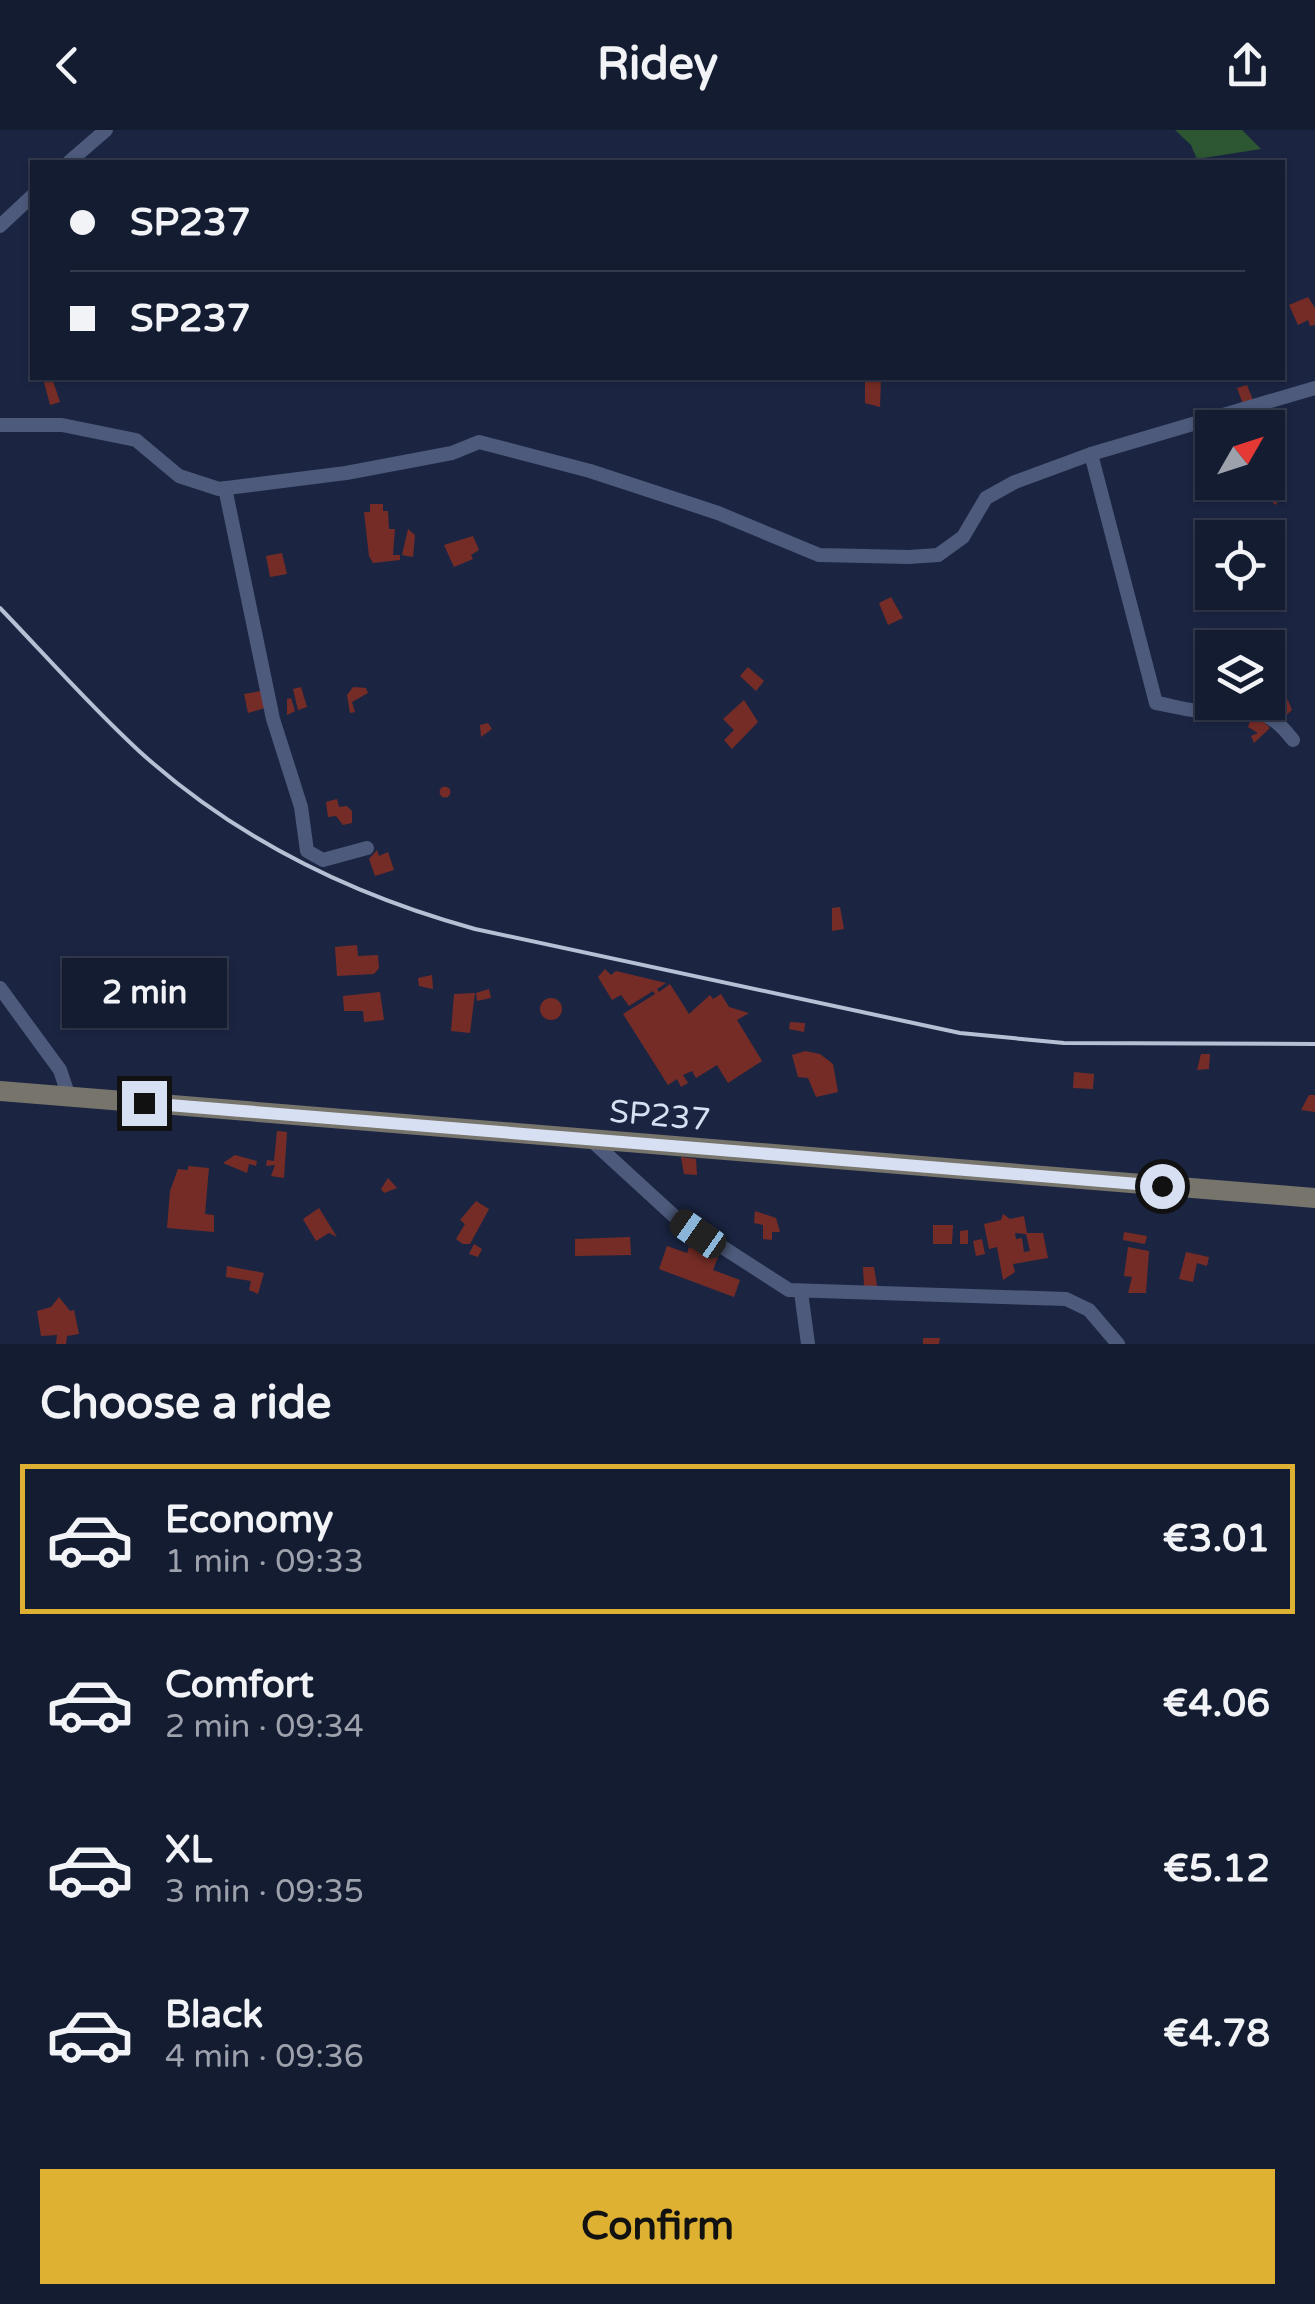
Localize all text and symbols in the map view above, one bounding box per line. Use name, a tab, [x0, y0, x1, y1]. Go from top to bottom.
icon: back	[40, 38, 95, 93]
text: Ridey	[597, 38, 718, 92]
icon: share	[1220, 38, 1275, 93]
text: SP237	[130, 200, 251, 246]
text: SP237	[130, 296, 251, 342]
north arrow	[1195, 410, 1285, 500]
map controls	[1195, 410, 1285, 720]
button: locate	[1195, 520, 1285, 610]
button: layers	[1195, 630, 1285, 720]
callout: 2 min	[62, 958, 226, 1028]
text: 2 min	[102, 974, 187, 1012]
route end	[122, 1081, 167, 1126]
street label: SP237	[608, 1093, 712, 1139]
route start	[1140, 1164, 1185, 1209]
car	[665, 1205, 731, 1263]
text: Choose a ride	[40, 1377, 331, 1431]
icon: car	[45, 1494, 135, 1584]
text: Economy	[165, 1497, 333, 1543]
text: €3.01	[1163, 1516, 1270, 1562]
text: 1 min · 09:33	[165, 1543, 364, 1581]
icon: car	[45, 1659, 135, 1749]
text: Comfort	[165, 1662, 314, 1708]
text: €4.06	[1163, 1681, 1270, 1727]
text: 2 min · 09:34	[165, 1708, 364, 1746]
icon: car	[45, 1824, 135, 1914]
text: XL	[165, 1827, 212, 1873]
text: €5.12	[1163, 1846, 1270, 1892]
text: 3 min · 09:35	[165, 1873, 364, 1911]
icon: car	[45, 1989, 135, 2079]
text: Black	[165, 1992, 263, 2038]
text: €4.78	[1163, 2011, 1270, 2057]
text: 4 min · 09:36	[165, 2038, 364, 2076]
button: Confirm	[40, 2169, 1275, 2284]

